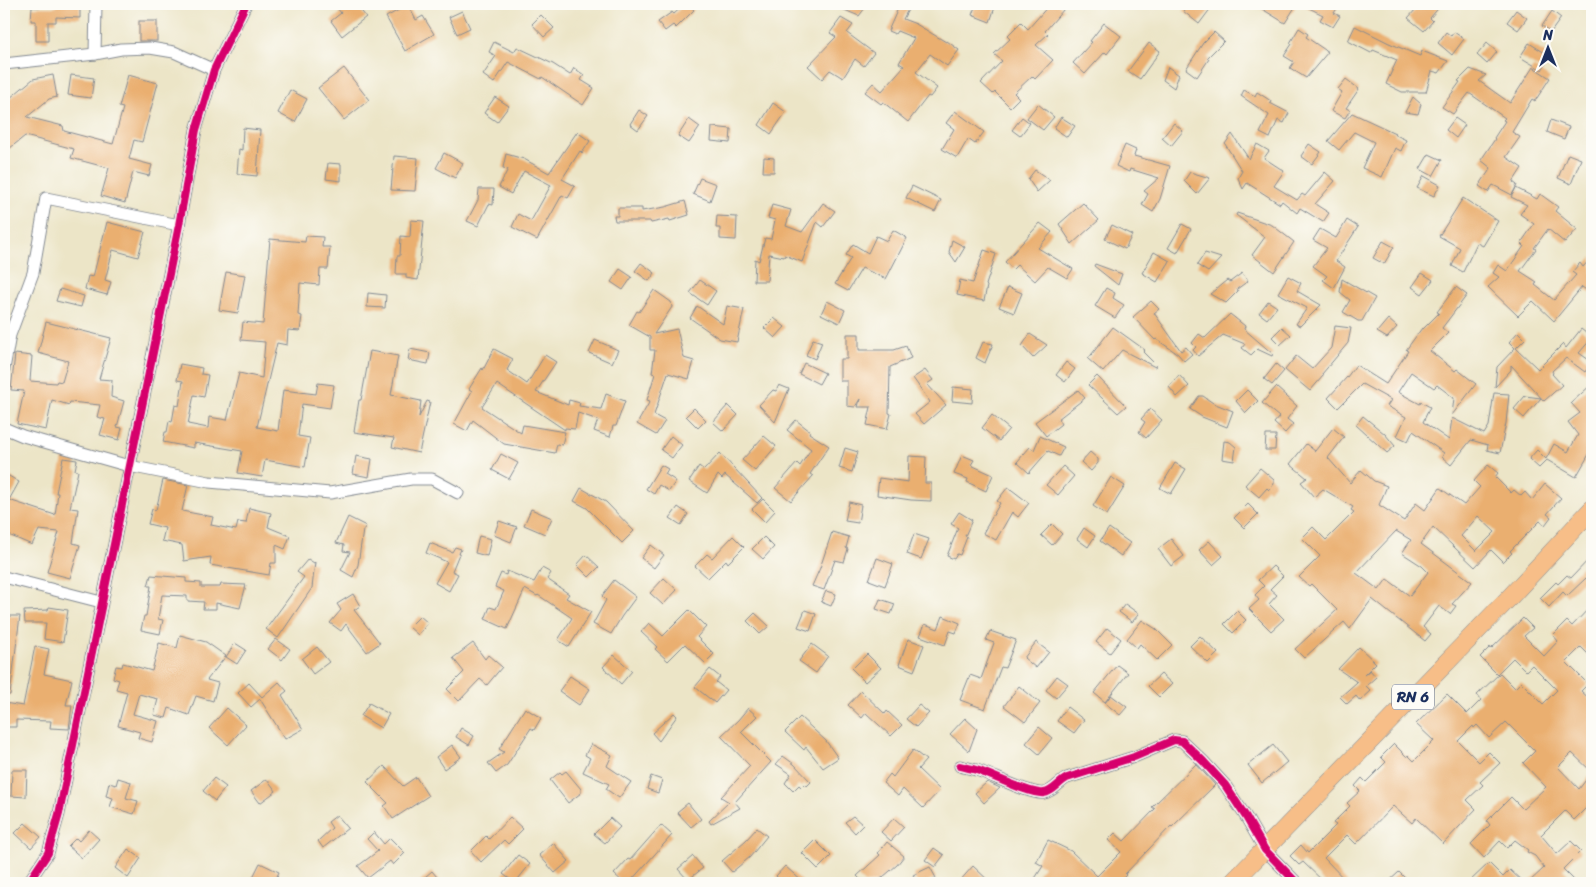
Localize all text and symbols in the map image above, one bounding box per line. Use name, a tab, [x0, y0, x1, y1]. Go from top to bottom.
north arrow	[1524, 22, 1574, 72]
text: N	[1542, 23, 1553, 48]
road number: RN 6	[1392, 684, 1434, 710]

